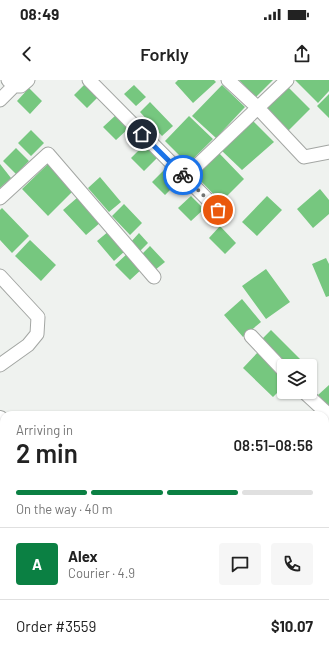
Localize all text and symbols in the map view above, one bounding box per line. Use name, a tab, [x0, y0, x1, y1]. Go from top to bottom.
text: 08:49	[20, 5, 59, 23]
icon: back	[16, 43, 38, 65]
text: Forkly	[140, 43, 189, 65]
icon: share	[291, 43, 313, 65]
pin	[125, 117, 159, 151]
icon: home	[131, 123, 153, 145]
courier	[163, 155, 203, 195]
icon: bike	[172, 164, 194, 186]
pin	[201, 193, 235, 227]
icon: bag	[207, 199, 229, 221]
map controls	[277, 359, 317, 399]
button: layers	[277, 359, 317, 399]
text: Arriving in	[16, 422, 73, 438]
text: 08:51–08:56	[233, 436, 313, 454]
text: 2 min	[16, 437, 78, 468]
text: On the way · 40 m	[16, 501, 112, 517]
button: chat	[219, 543, 261, 585]
button: phone	[271, 543, 313, 585]
text: Alex	[68, 547, 98, 565]
text: A	[32, 555, 42, 573]
text: Courier · 4.9	[68, 565, 135, 581]
text: Order #3559	[16, 617, 96, 635]
text: $10.07	[271, 617, 313, 635]

